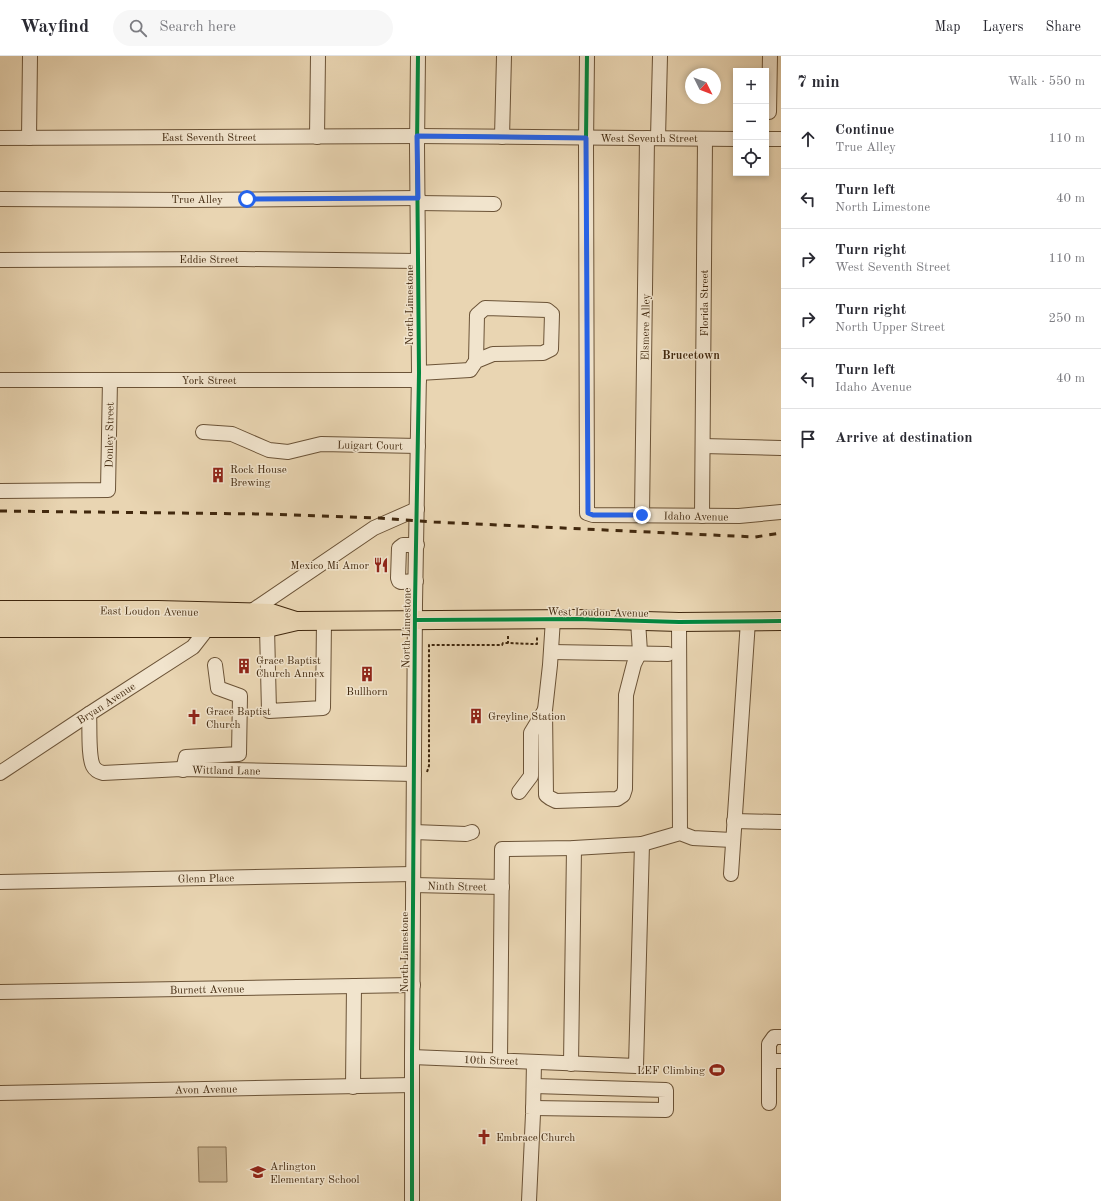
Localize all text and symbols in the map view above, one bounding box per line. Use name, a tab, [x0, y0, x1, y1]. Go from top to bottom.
search box	[113, 10, 393, 46]
icon: search	[127, 17, 149, 39]
text: Wayfind	[20, 18, 89, 37]
text: Search here	[159, 20, 236, 35]
text: Map	[935, 20, 961, 34]
text: Layers	[983, 20, 1024, 34]
text: Share	[1046, 20, 1081, 34]
north arrow	[685, 68, 721, 104]
map controls	[733, 68, 769, 176]
button: +	[733, 68, 769, 104]
text: 7 min	[797, 74, 840, 91]
text: Walk · 550 m	[1008, 75, 1085, 88]
button: −	[733, 104, 769, 140]
text: Continue	[835, 123, 894, 138]
icon: ahead	[797, 128, 819, 150]
text: 110 m	[1048, 132, 1085, 145]
street label: East Seventh Street	[162, 133, 257, 144]
street label: West Seventh Street	[600, 134, 698, 145]
button: locate	[733, 140, 769, 176]
text: True Alley	[835, 141, 896, 154]
text: Turn left	[835, 183, 895, 198]
icon: left	[797, 188, 819, 210]
route start	[238, 190, 256, 208]
text: 40 m	[1056, 192, 1085, 205]
street label: True Alley	[171, 195, 223, 206]
text: North Limestone	[835, 201, 930, 214]
text: Turn right	[835, 243, 906, 258]
icon: right	[797, 248, 819, 270]
text: 110 m	[1048, 252, 1085, 265]
street label: Eddie Street	[179, 255, 239, 266]
text: West Seventh Street	[835, 261, 950, 274]
street label: North Limestone	[405, 265, 416, 345]
street label: Florida Street	[700, 269, 711, 336]
street label: Elsmere Alley	[640, 293, 653, 361]
text: Turn right	[835, 303, 906, 318]
icon: right	[797, 308, 819, 330]
text: 250 m	[1048, 312, 1085, 325]
text: North Upper Street	[835, 321, 945, 334]
district label: Brucetown	[662, 350, 720, 362]
text: Turn left	[835, 363, 895, 378]
icon: left	[797, 368, 819, 390]
text: 40 m	[1056, 372, 1085, 385]
street label: York Street	[181, 376, 237, 387]
text: Idaho Avenue	[835, 381, 912, 394]
street label: Donley Street	[104, 402, 117, 468]
icon: arrive	[797, 428, 819, 450]
text: Arrive at destination	[835, 431, 973, 446]
street label: Luigart Court	[337, 440, 403, 453]
place label: Rock House Brewing	[230, 465, 287, 489]
building icon: Rock House Brewing	[209, 466, 227, 484]
route end	[633, 506, 651, 524]
street label: Idaho Avenue	[663, 511, 729, 524]
restaurant icon: Mexico Mi Amor	[372, 556, 390, 574]
place label: Mexico Mi Amor	[290, 561, 369, 572]
street label: North Limestone	[401, 588, 414, 668]
street label: East Loudon Avenue	[100, 606, 198, 619]
street label: West Loudon Avenue	[547, 607, 649, 620]
place label: Grace Baptist Church Annex	[256, 656, 325, 680]
building icon: Grace Baptist Church Annex	[235, 657, 253, 675]
building icon: Bullhorn	[358, 665, 376, 683]
street label: Bryan Avenue	[76, 681, 138, 727]
place label: Bullhorn	[346, 687, 388, 698]
place label: Grace Baptist Church	[206, 707, 271, 731]
building icon: Greyline Station	[467, 707, 485, 725]
church icon: Grace Baptist Church	[185, 708, 203, 726]
place label: Greyline Station	[488, 712, 566, 723]
street label: Wittland Lane	[191, 765, 261, 778]
street label: Glenn Place	[178, 874, 234, 885]
street label: Ninth Street	[427, 881, 487, 894]
street label: North Limestone	[400, 912, 411, 992]
street label: Burnett Avenue	[170, 984, 244, 997]
street label: 10th Street	[463, 1055, 519, 1068]
sports icon: LEF Climbing	[708, 1061, 726, 1079]
place label: LEF Climbing	[637, 1066, 705, 1077]
street label: Avon Avenue	[175, 1084, 237, 1097]
church icon: Embrace Church	[475, 1128, 493, 1146]
place label: Embrace Church	[496, 1133, 575, 1144]
place label: Arlington Elementary School	[270, 1162, 360, 1186]
school or university icon: Arlington Elementary School	[249, 1163, 267, 1181]

